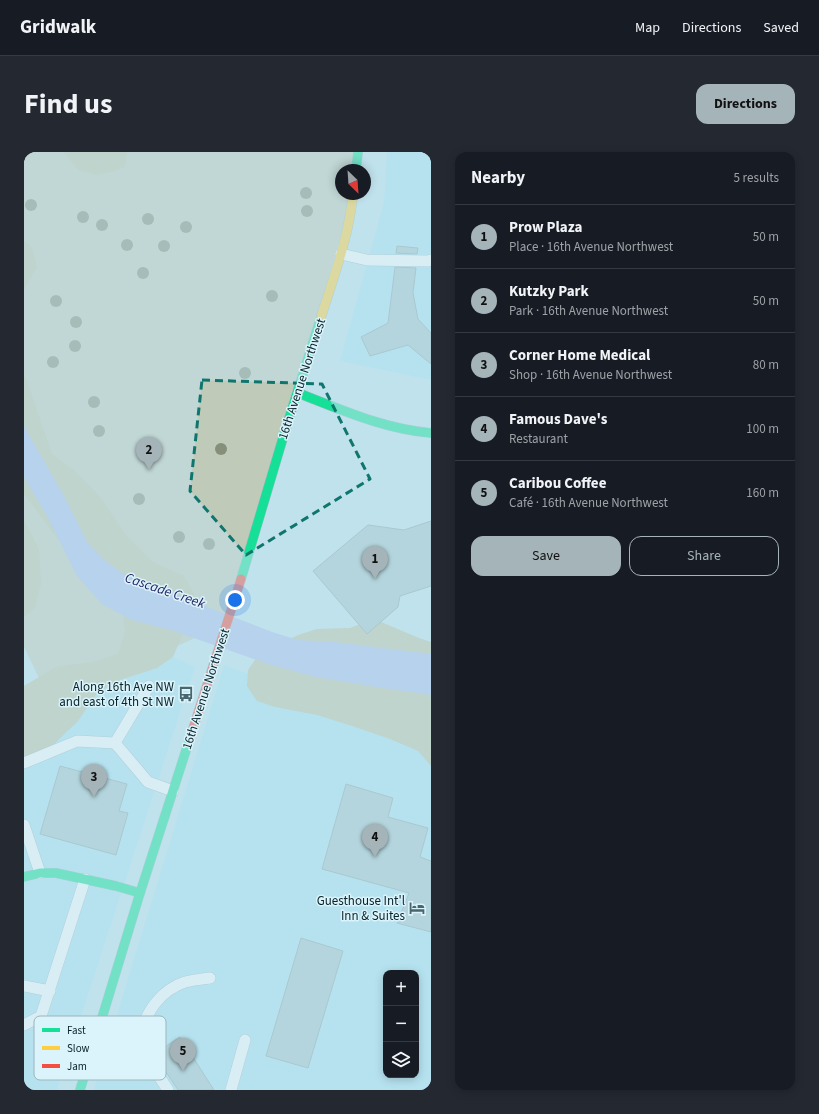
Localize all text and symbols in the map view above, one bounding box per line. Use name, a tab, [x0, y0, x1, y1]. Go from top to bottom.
text: Gridwalk	[20, 14, 96, 41]
text: Map	[635, 18, 660, 38]
text: Directions	[682, 18, 741, 38]
text: Saved	[763, 18, 799, 38]
text: Find us	[24, 84, 112, 124]
button: Directions	[696, 84, 795, 124]
north arrow	[335, 164, 371, 200]
text: Nearby	[471, 166, 525, 190]
text: 5 results	[734, 169, 779, 187]
text: Prow Plaza	[509, 217, 582, 238]
text: 1	[481, 228, 487, 246]
text: 50 m	[753, 228, 779, 246]
text: Place · 16th Avenue Northwest	[509, 238, 673, 256]
text: Kutzky Park	[509, 281, 589, 302]
text: 2	[481, 292, 487, 310]
text: 50 m	[753, 292, 779, 310]
text: Park · 16th Avenue Northwest	[509, 302, 668, 320]
street label: 16th Avenue Northwest	[274, 316, 330, 442]
text: Corner Home Medical	[509, 345, 650, 366]
text: 3	[481, 356, 487, 374]
text: 80 m	[753, 356, 779, 374]
text: Shop · 16th Avenue Northwest	[509, 366, 672, 384]
text: Famous Dave's	[509, 409, 607, 430]
text: 4	[481, 420, 487, 438]
text: 100 m	[746, 420, 779, 438]
text: Restaurant	[509, 430, 568, 448]
pin: 2	[136, 437, 162, 470]
text: Caribou Coffee	[509, 473, 606, 494]
text: 5	[481, 484, 487, 502]
text: 160 m	[746, 484, 779, 502]
text: Café · 16th Avenue Northwest	[509, 494, 668, 512]
button: Save	[471, 536, 621, 576]
button: Share	[629, 536, 779, 576]
pin: 1	[362, 546, 388, 579]
water label: Cascade Creek	[122, 568, 208, 614]
your location	[225, 590, 245, 610]
street label: 16th Avenue Northwest	[178, 626, 234, 752]
place label: Along 16th Ave NW and east of 4th St NW	[59, 678, 174, 711]
bus stop icon: Along 16th Ave NW and east of 4th St NW	[177, 685, 195, 703]
pin: 3	[81, 764, 107, 797]
pin: 4	[362, 824, 388, 857]
place label: Guesthouse Int'l Inn & Suites	[317, 892, 406, 925]
hotel icon: Guesthouse Int'l Inn & Suites	[408, 899, 426, 917]
map controls	[383, 970, 419, 1078]
button: +	[383, 970, 419, 1006]
button: −	[383, 1006, 419, 1042]
legend	[34, 1016, 166, 1080]
text: Fast	[67, 1023, 86, 1038]
pin: 5	[170, 1038, 196, 1071]
text: Slow	[67, 1041, 90, 1056]
button: layers	[383, 1042, 419, 1078]
text: Jam	[67, 1059, 87, 1074]

